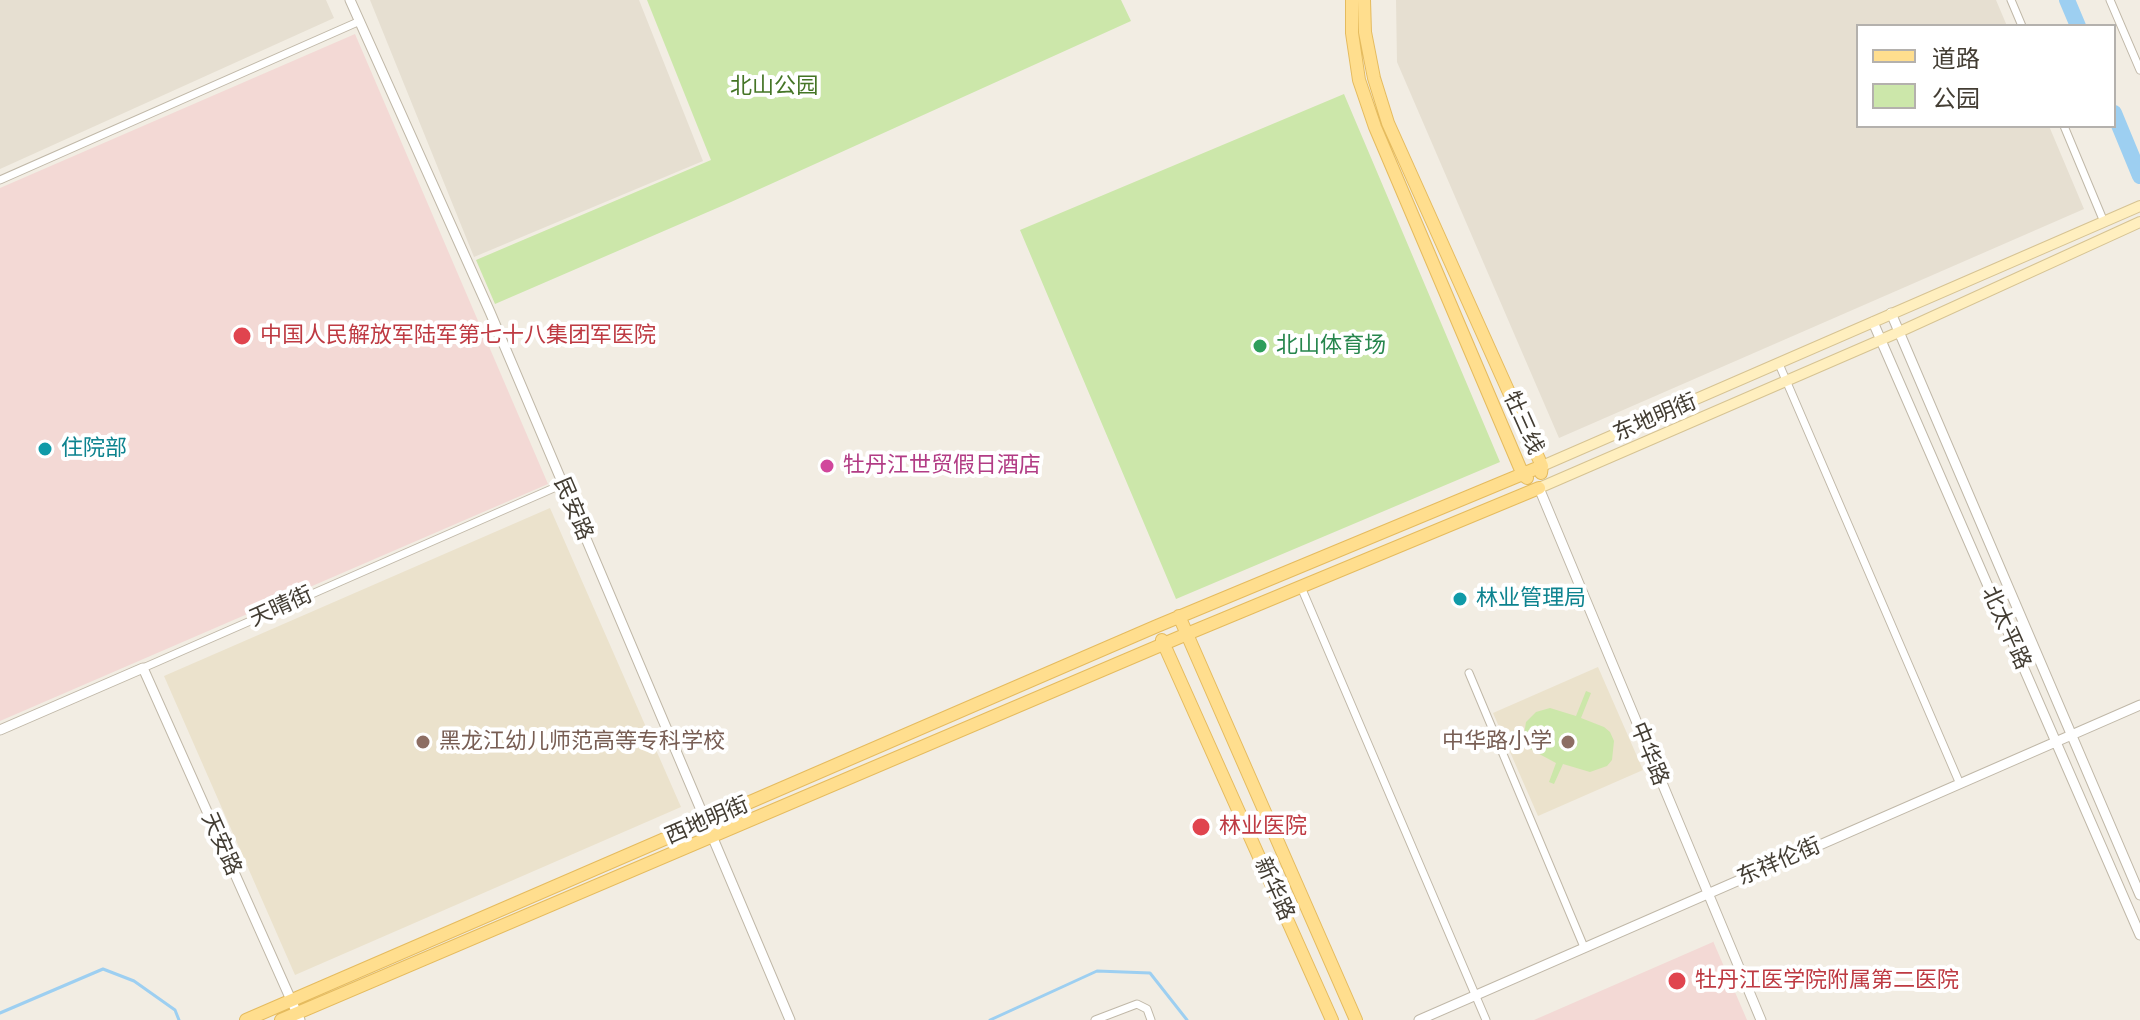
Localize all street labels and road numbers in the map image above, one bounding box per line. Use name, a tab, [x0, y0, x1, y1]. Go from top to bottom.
street label: 牡三线	[1498, 387, 1548, 459]
street label: 东地明街	[1609, 389, 1701, 447]
street label: 民安路	[548, 473, 598, 545]
street label: 天晴街	[245, 582, 317, 632]
street label: 北太平路	[1976, 582, 2036, 674]
street label: 中华路	[1624, 718, 1674, 790]
street label: 西地明街	[661, 792, 753, 850]
street label: 天安路	[196, 808, 246, 880]
street label: 东祥伦街	[1733, 833, 1825, 891]
street label: 新华路	[1249, 853, 1299, 925]

